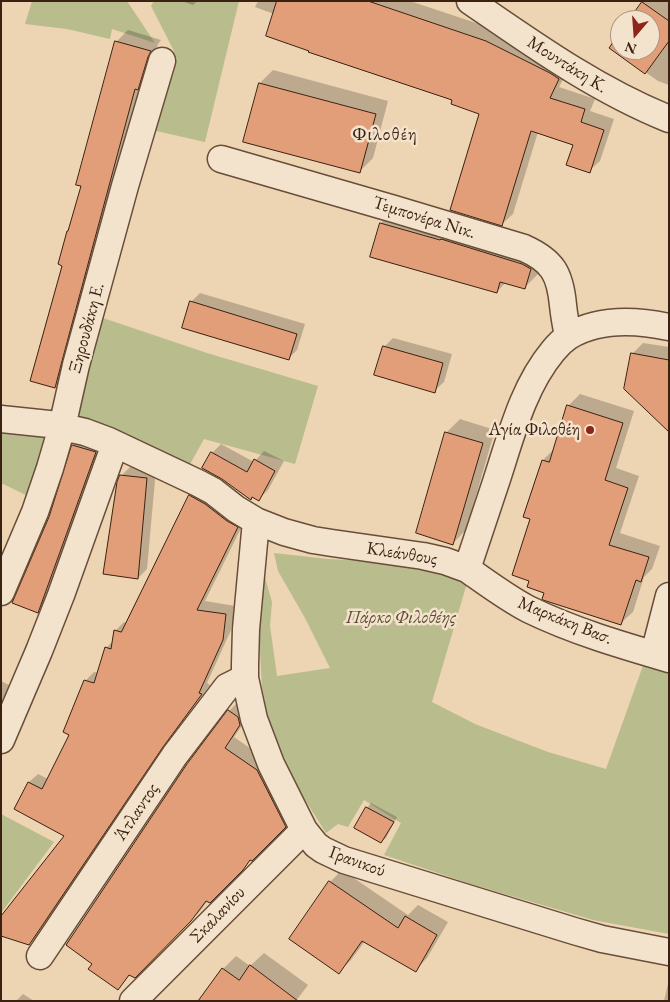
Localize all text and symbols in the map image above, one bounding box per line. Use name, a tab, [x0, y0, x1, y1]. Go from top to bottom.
north arrow	[610, 10, 660, 60]
street label: Μουντάκη Κ.	[523, 32, 611, 98]
text: N	[623, 38, 639, 59]
district label: Φιλοθέη	[351, 124, 419, 146]
street label: Τεμπονέρα Νικ.	[370, 192, 478, 244]
street label: Ξηρουδάκη Ε.	[65, 280, 109, 376]
place label: Αγία Φιλοθέη	[488, 419, 580, 441]
marker: Αγία Φιλοθέη	[584, 424, 596, 436]
street label: Κλεάνθους	[365, 538, 439, 570]
street label: Μαρκάκη Βασ.	[514, 592, 616, 650]
park label: Πάρκο Φιλοθέης	[346, 607, 456, 629]
street label: Άτλαντος	[110, 779, 164, 845]
street label: Γρανικού	[326, 842, 388, 882]
street label: Σκαλανίου	[186, 882, 250, 948]

